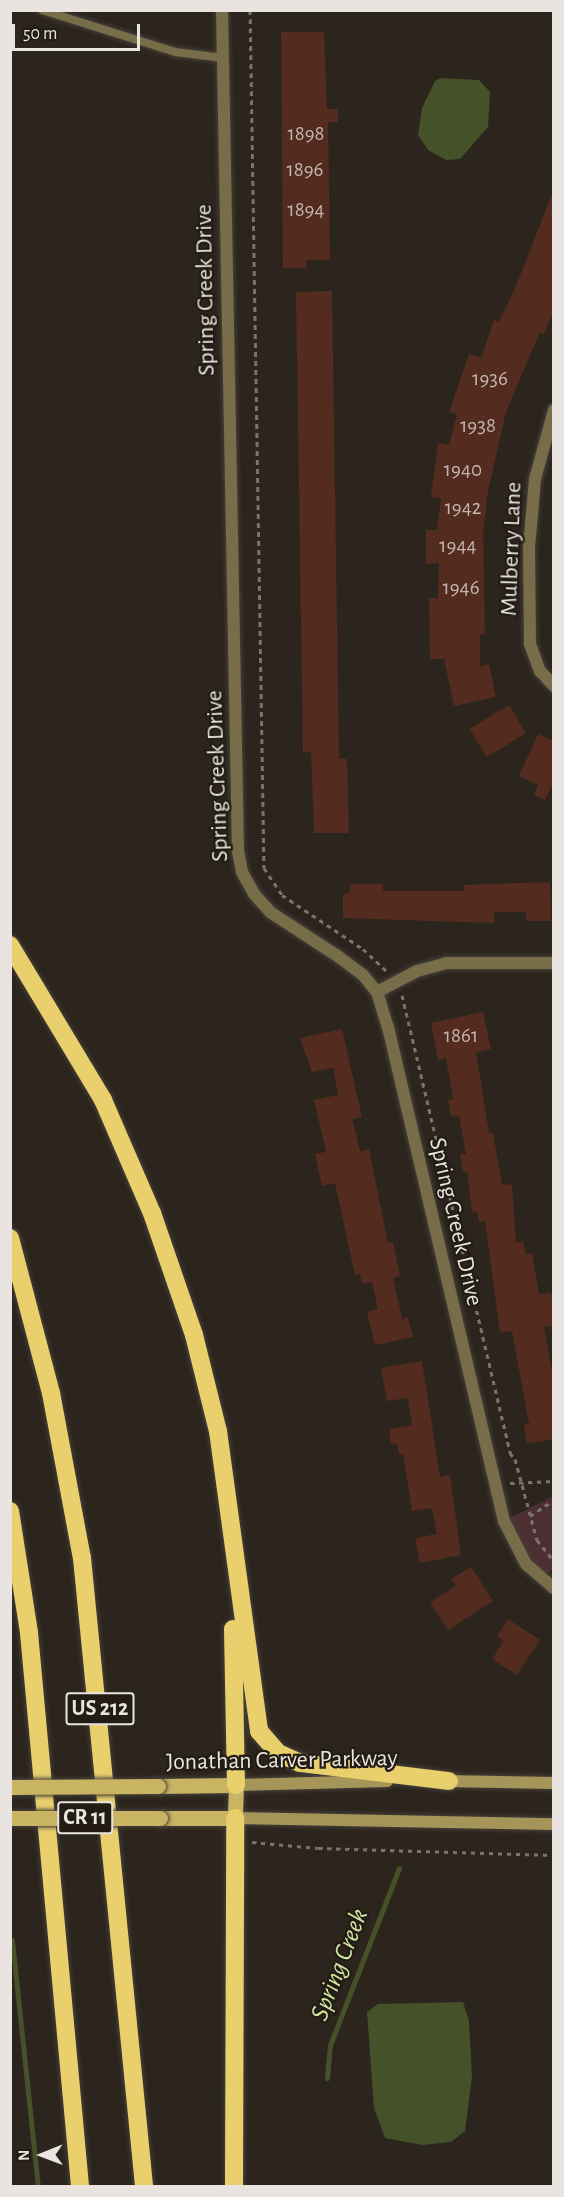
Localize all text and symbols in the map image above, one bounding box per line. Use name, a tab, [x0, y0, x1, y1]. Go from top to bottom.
scale bar	[15, 12, 142, 50]
text: 50 m	[23, 25, 57, 43]
house number: 1898	[287, 121, 325, 147]
house number: 1896	[287, 157, 323, 183]
house number: 1894	[287, 197, 325, 223]
street label: Spring Creek Drive	[190, 204, 222, 376]
house number: 1936	[472, 366, 508, 392]
house number: 1938	[460, 413, 496, 439]
house number: 1940	[444, 457, 482, 483]
street label: Mulberry Lane	[495, 481, 529, 617]
house number: 1942	[445, 495, 481, 521]
house number: 1944	[439, 533, 477, 559]
house number: 1946	[442, 575, 480, 601]
street label: Spring Creek Drive	[201, 690, 235, 862]
house number: 1861	[444, 1023, 478, 1049]
street label: Spring Creek Drive	[422, 1135, 488, 1309]
road number: US 212	[66, 1690, 134, 1728]
street label: Jonathan Carver Parkway	[166, 1745, 398, 1777]
road number: CR 11	[56, 1799, 113, 1837]
water label: Spring Creek	[304, 1905, 376, 2025]
north arrow	[12, 2125, 72, 2185]
text: N	[16, 2150, 32, 2161]

